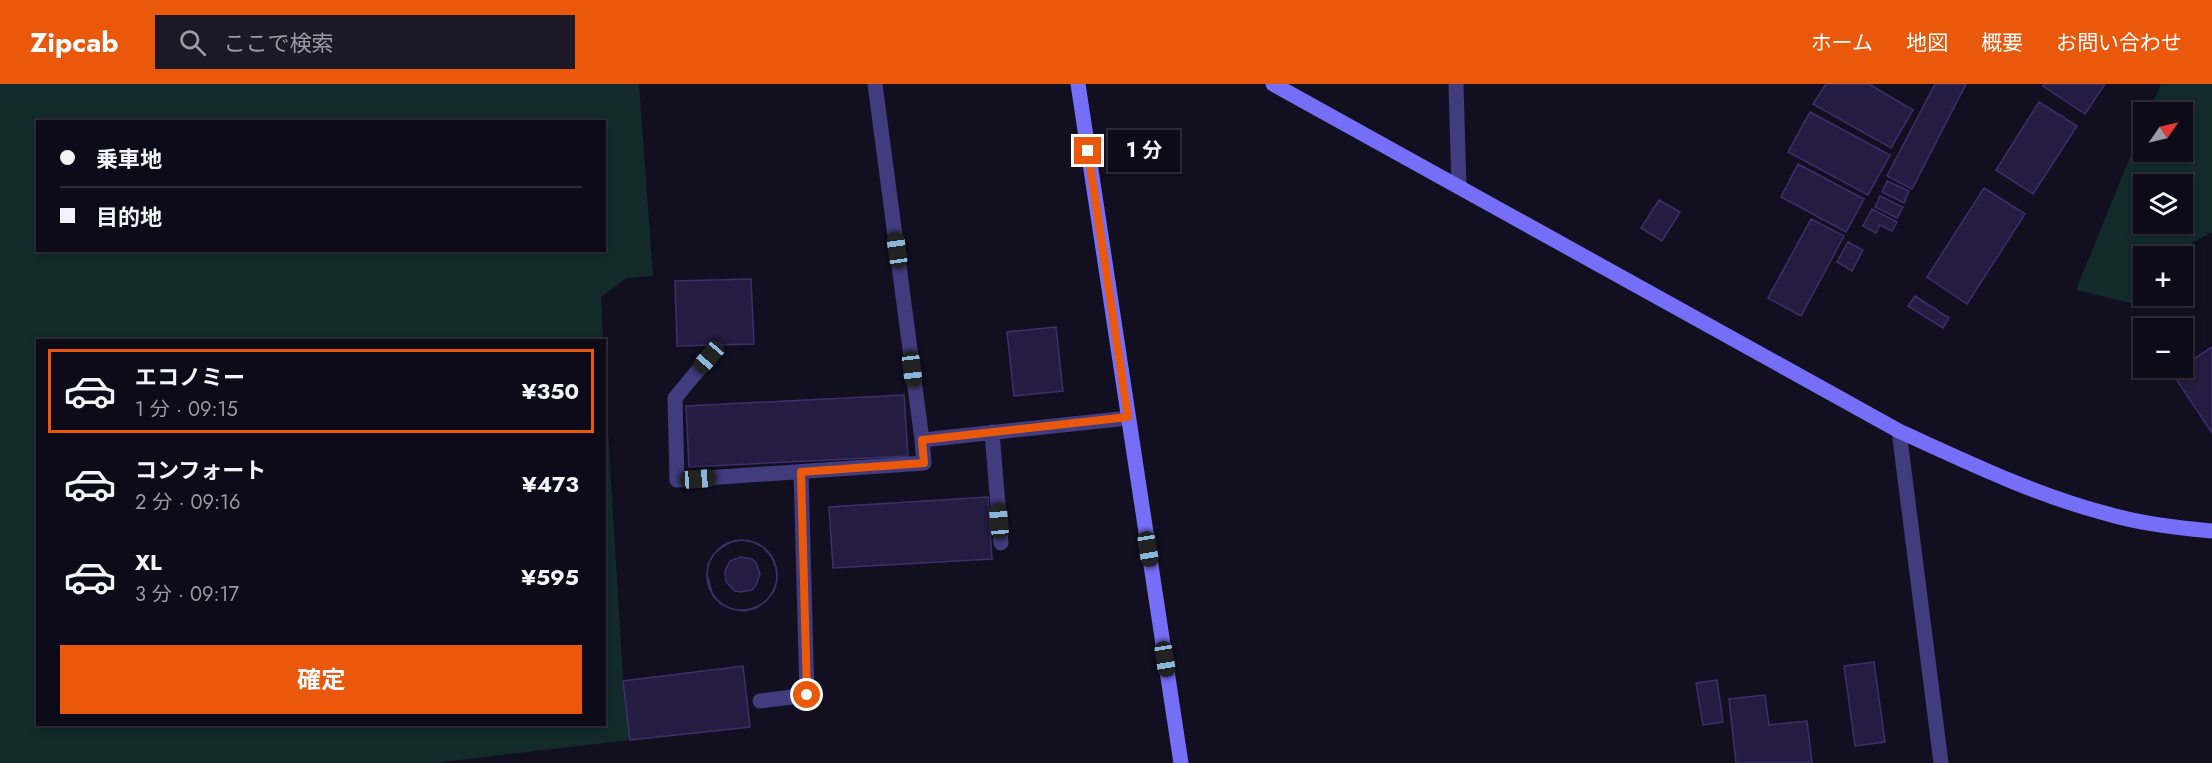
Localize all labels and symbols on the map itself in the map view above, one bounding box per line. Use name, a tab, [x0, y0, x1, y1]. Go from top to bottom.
north arrow	[2133, 102, 2193, 162]
callout: 1 分	[1109, 130, 1181, 172]
route end	[1074, 137, 1101, 164]
car	[886, 231, 908, 269]
car	[690, 338, 728, 376]
car	[901, 350, 923, 388]
car	[679, 469, 717, 489]
car	[988, 502, 1010, 540]
car	[1136, 530, 1160, 568]
car	[1153, 640, 1177, 678]
route start	[793, 681, 820, 708]

